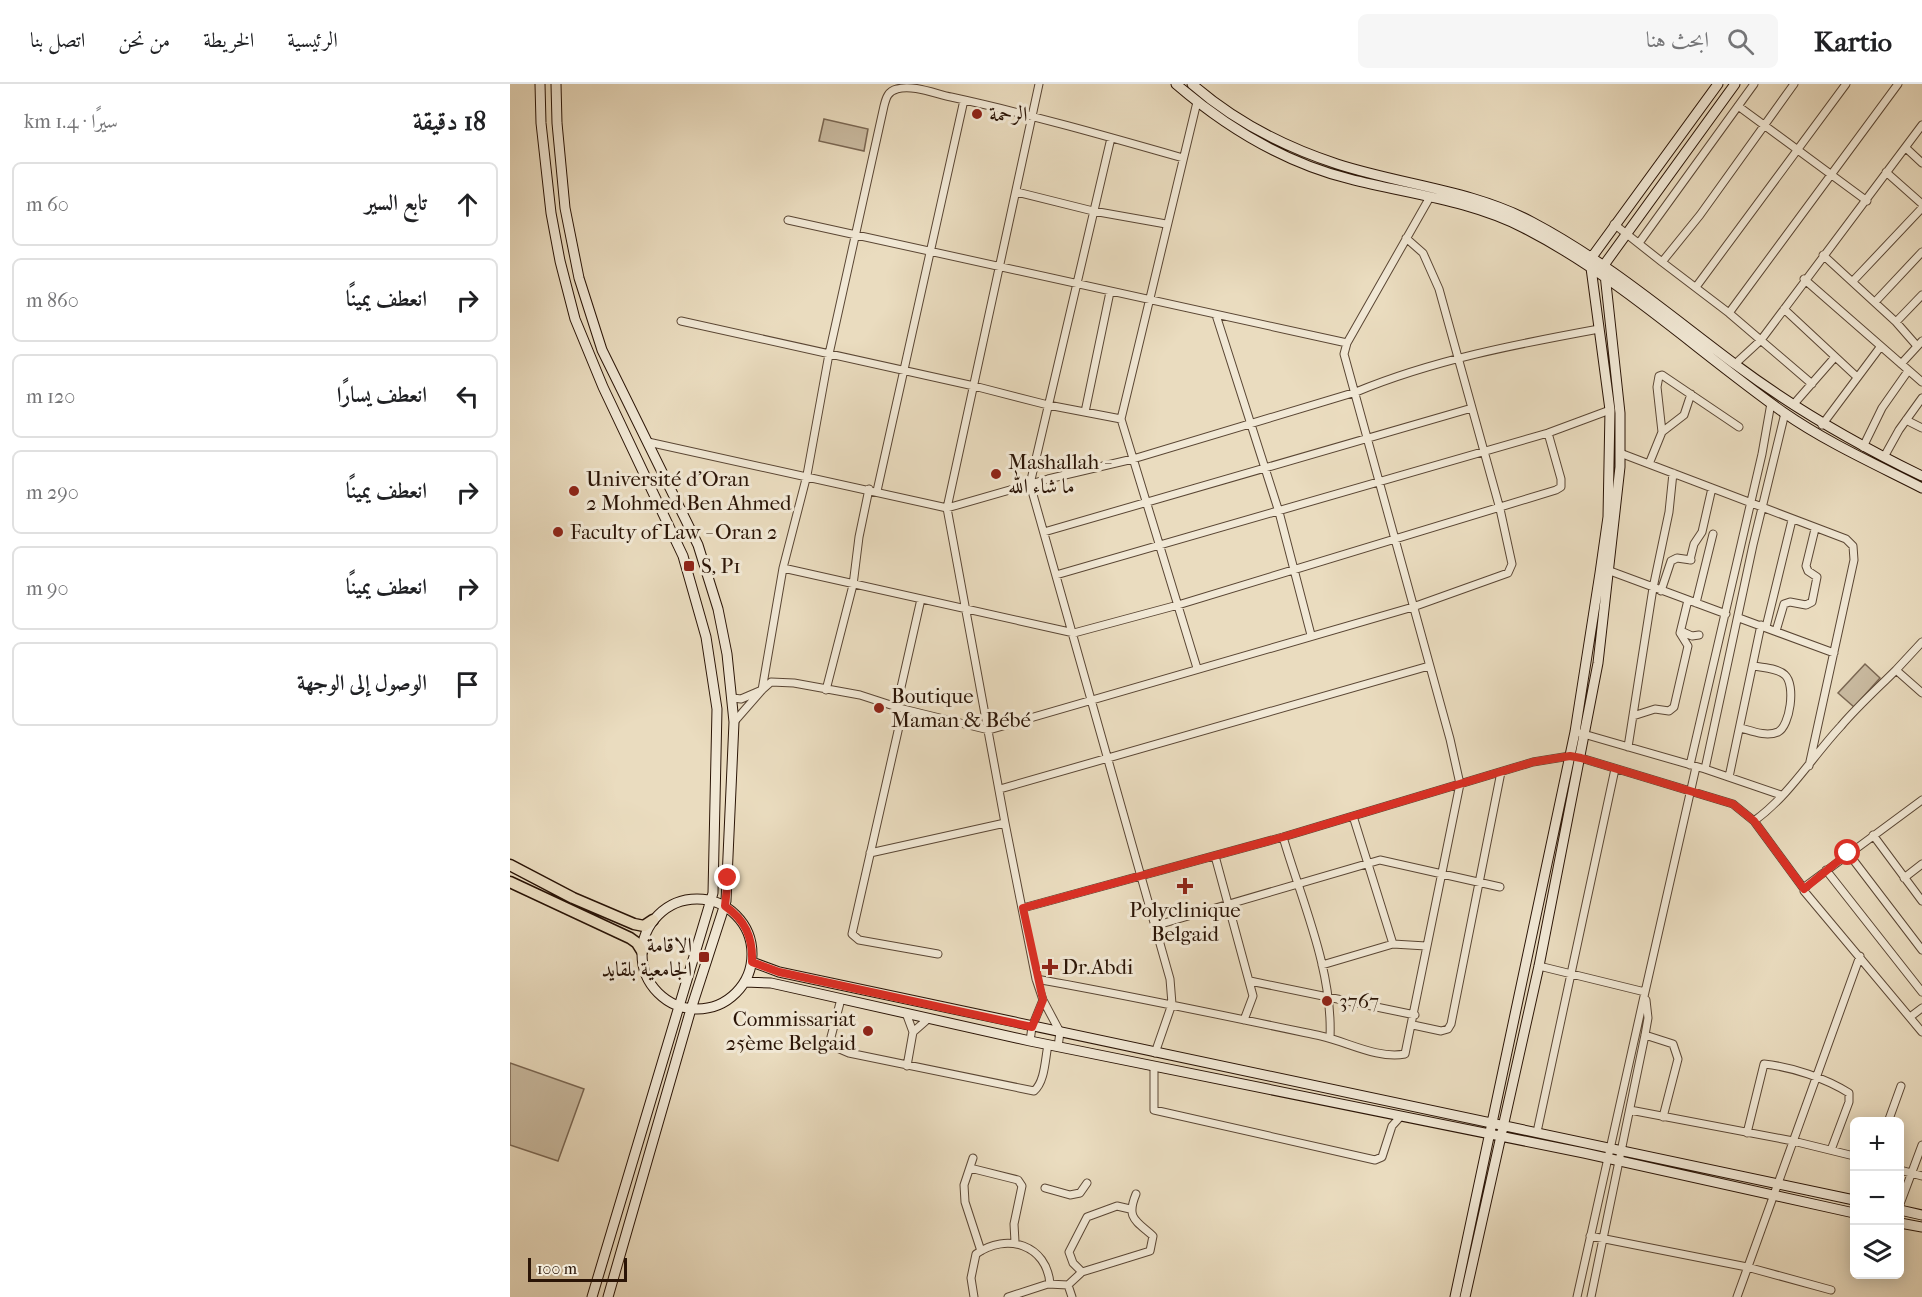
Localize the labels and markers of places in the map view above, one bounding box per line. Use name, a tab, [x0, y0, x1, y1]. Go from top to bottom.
place label: الرحمة	[989, 102, 1028, 126]
marker: الرحمة	[970, 107, 984, 121]
place label: Mashallah - ما شاء الله	[1008, 450, 1112, 498]
place label: Université d'Oran 2 Mohmed Ben Ahmed	[586, 467, 792, 515]
marker: Mashallah - ما شاء الله	[989, 467, 1003, 481]
marker: Université d'Oran 2 Mohmed Ben Ahmed	[567, 484, 581, 498]
place label: Faculty of Law - Oran 2	[570, 520, 778, 544]
marker: Faculty of Law - Oran 2	[551, 525, 565, 539]
place label: S, P1	[701, 554, 741, 578]
marker: S, P1	[682, 559, 696, 573]
place label: Boutique Maman & Bébé	[891, 684, 1031, 732]
marker: Boutique Maman & Bébé	[872, 701, 886, 715]
marker: Polyclinique Belgaid	[1176, 877, 1194, 895]
place label: Polyclinique Belgaid	[1129, 898, 1241, 946]
place label: الاقامة الجامعية بلقايد	[601, 933, 692, 982]
marker: الاقامة الجامعية بلقايد	[697, 950, 711, 964]
place label: Dr.Abdi	[1062, 955, 1133, 979]
marker: Dr.Abdi	[1043, 960, 1057, 974]
place label: 3767	[1339, 989, 1379, 1013]
marker: 3767	[1320, 994, 1334, 1008]
place label: Commissariat 25ème Belgaid	[725, 1007, 857, 1055]
marker: Commissariat 25ème Belgaid	[861, 1024, 875, 1038]

